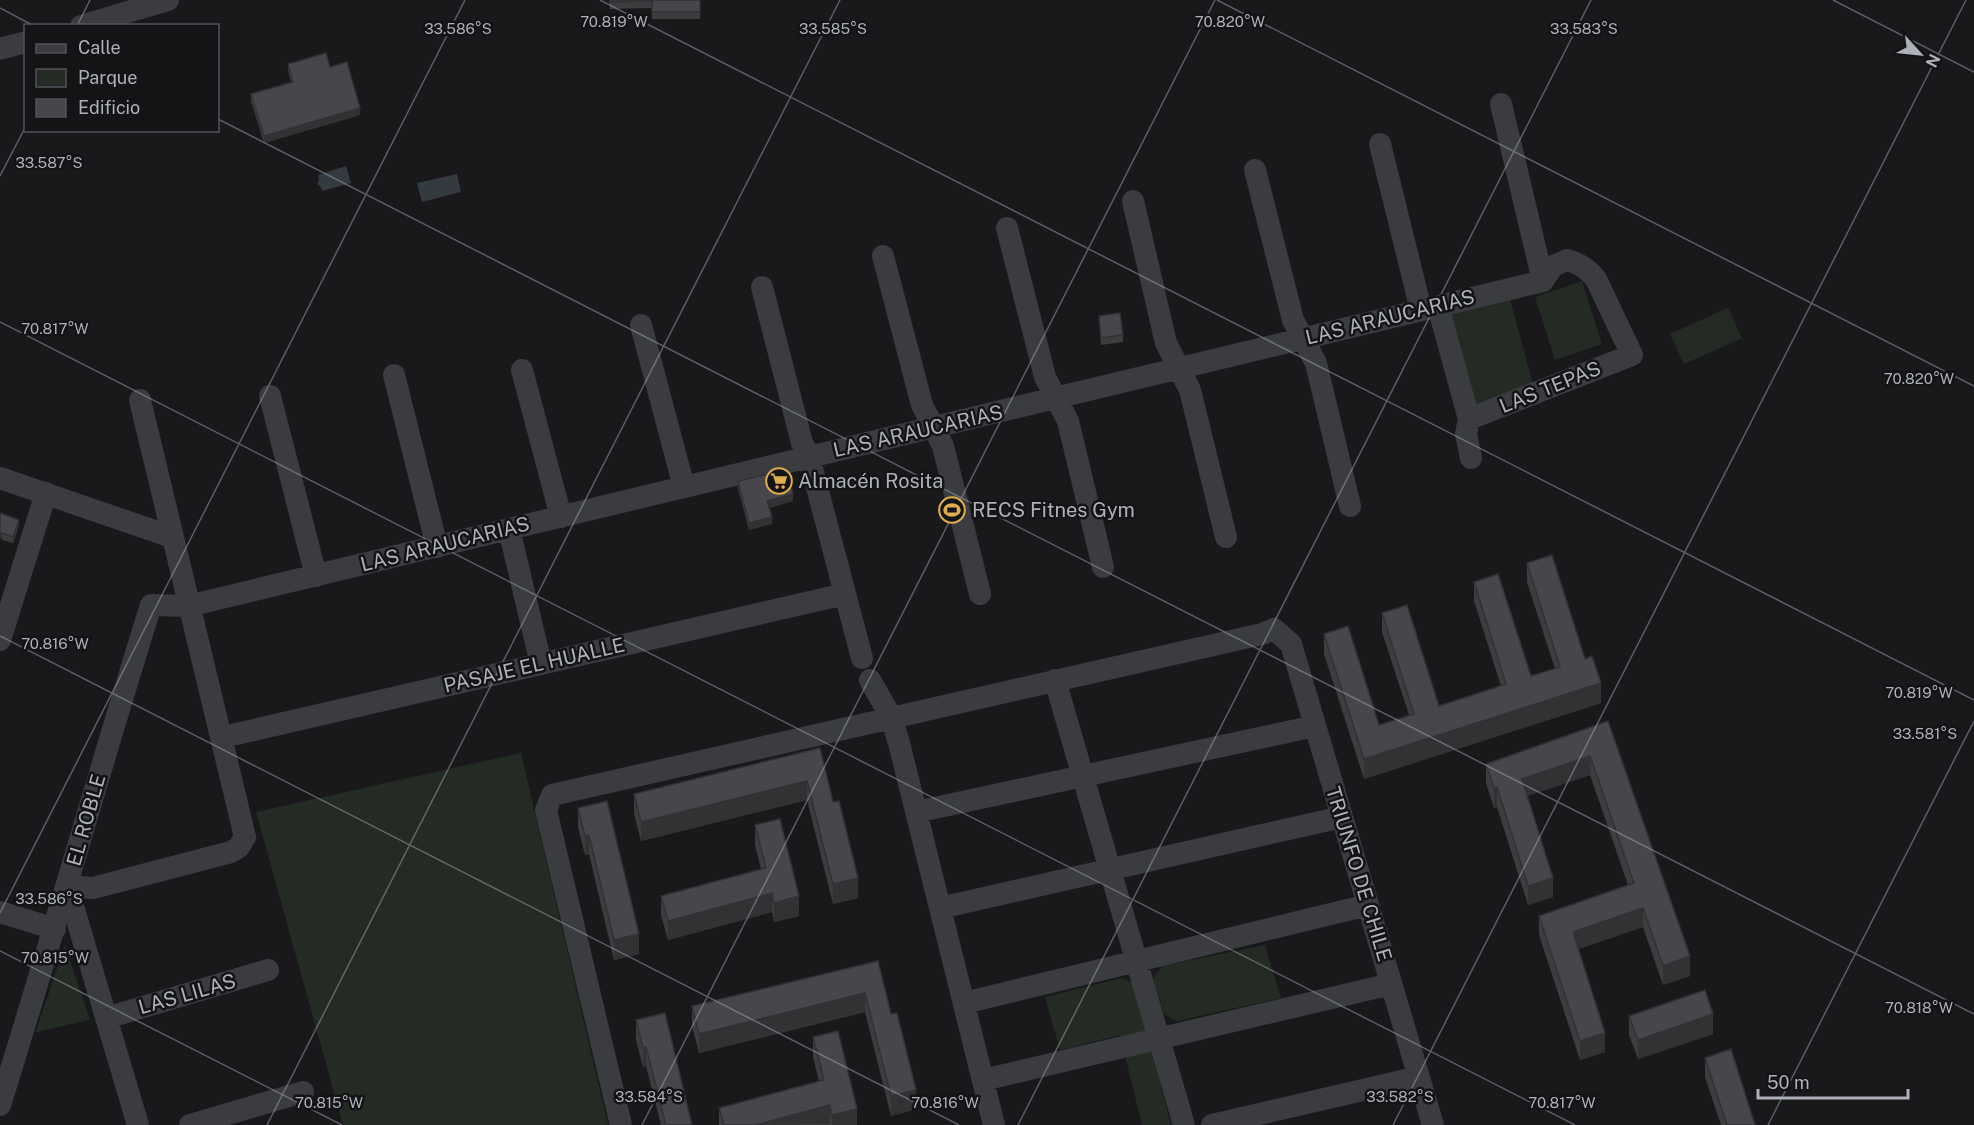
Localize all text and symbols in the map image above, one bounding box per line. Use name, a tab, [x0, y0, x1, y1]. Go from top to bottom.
text: 70.819°W	[580, 13, 648, 30]
text: 70.820°W	[1195, 13, 1265, 30]
text: 33.586°S	[424, 20, 492, 37]
text: 33.585°S	[799, 20, 867, 37]
text: 33.583°S	[1550, 20, 1618, 37]
legend	[24, 24, 219, 132]
north arrow	[1890, 24, 1950, 84]
text: Calle	[78, 37, 121, 58]
text: N	[1922, 51, 1944, 70]
text: Parque	[78, 67, 138, 88]
text: Edificio	[78, 97, 140, 118]
text: 33.587°S	[15, 154, 83, 171]
street label: LAS ARAUCARIAS	[1303, 284, 1477, 350]
text: 70.817°W	[21, 320, 89, 337]
street label: LAS TEPAS	[1496, 356, 1604, 418]
text: 70.820°W	[1884, 370, 1954, 387]
street label: LAS ARAUCARIAS	[831, 400, 1005, 462]
supermarket icon: Almacén Rosita	[764, 466, 794, 496]
place label: Almacén Rosita	[798, 469, 943, 493]
sports icon: RECS Fitnes Gym	[937, 495, 967, 525]
place label: RECS Fitnes Gym	[972, 498, 1135, 522]
street label: LAS ARAUCARIAS	[358, 511, 532, 577]
street label: PASAJE EL HUALLE	[441, 632, 627, 698]
text: 70.816°W	[21, 635, 89, 652]
text: 70.819°W	[1885, 684, 1953, 701]
text: 33.581°S	[1893, 725, 1957, 742]
street label: EL ROBLE	[61, 771, 111, 869]
street label: TRIUNFO DE CHILE	[1321, 784, 1397, 964]
text: 33.586°S	[15, 890, 83, 907]
text: 70.815°W	[21, 949, 89, 966]
street label: LAS LILAS	[135, 969, 239, 1019]
text: 70.818°W	[1885, 999, 1953, 1016]
scale bar	[1758, 1062, 1908, 1100]
text: 50 m	[1767, 1072, 1810, 1093]
text: 33.584°S	[615, 1088, 683, 1105]
text: 33.582°S	[1366, 1088, 1434, 1105]
text: 70.815°W	[295, 1094, 363, 1111]
text: 70.816°W	[911, 1094, 979, 1111]
text: 70.817°W	[1528, 1094, 1596, 1111]

